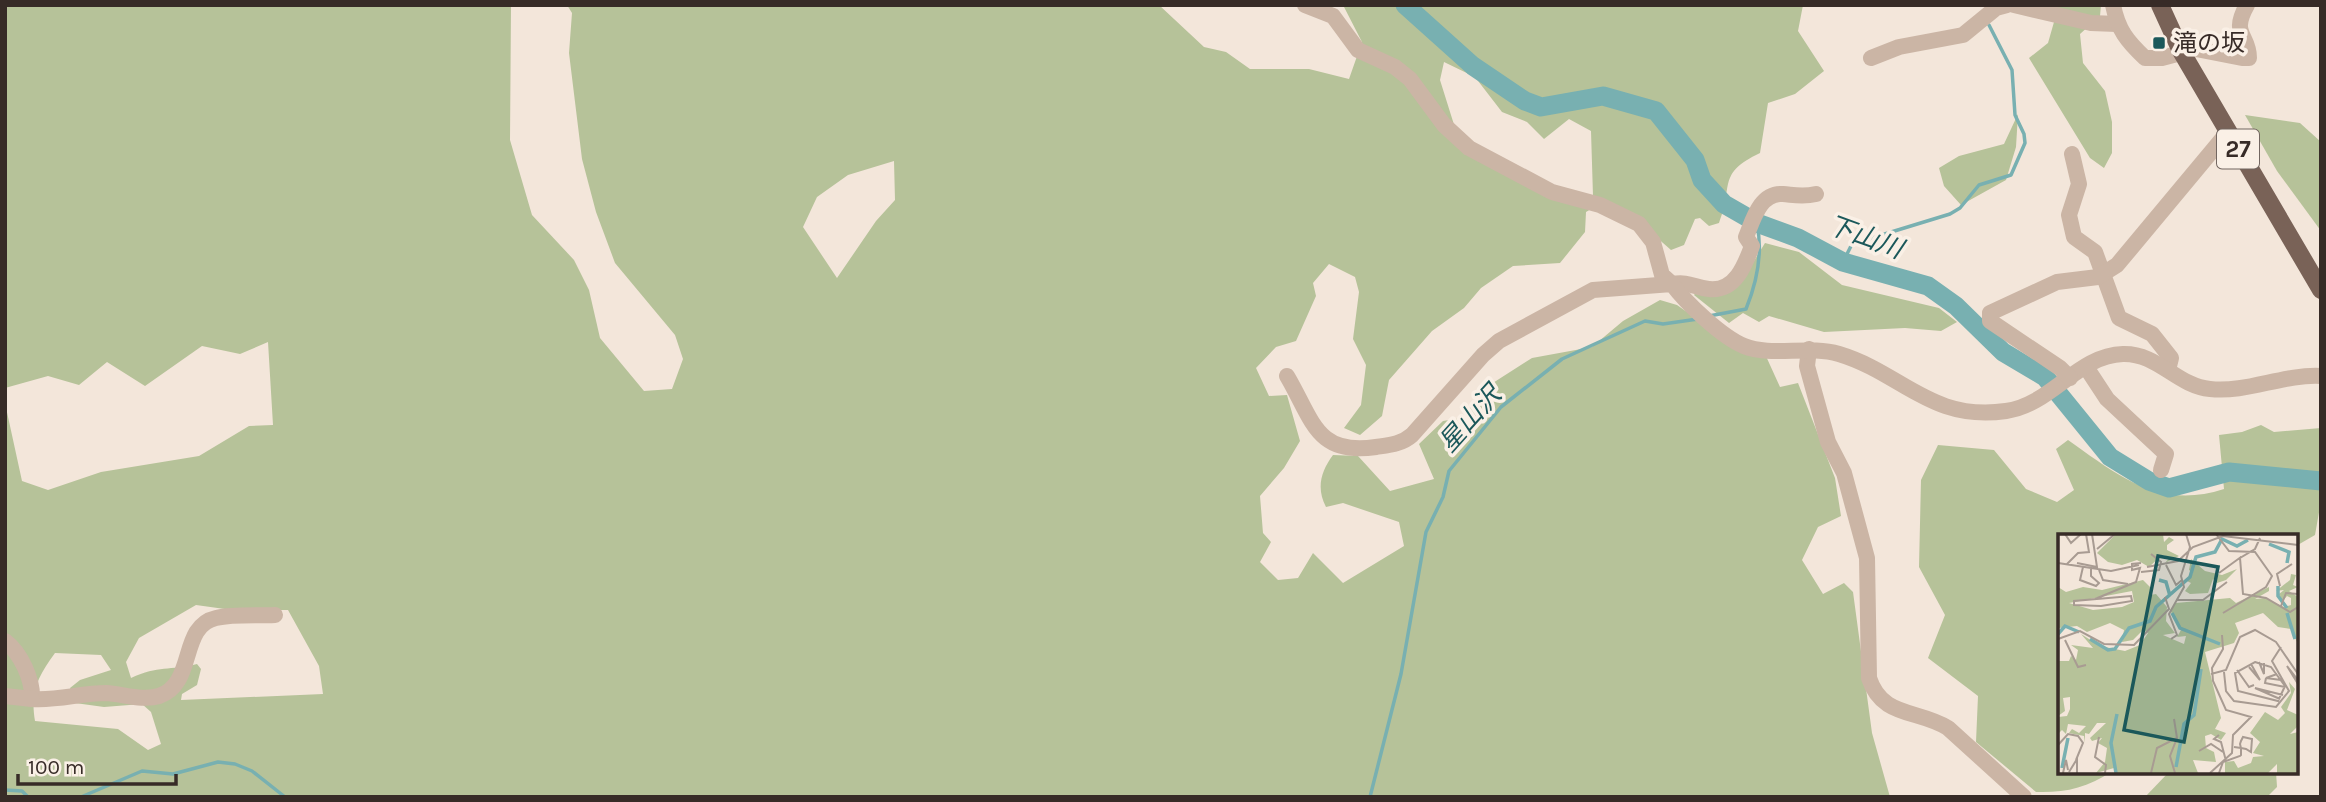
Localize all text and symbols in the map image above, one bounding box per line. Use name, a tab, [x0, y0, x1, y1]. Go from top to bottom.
place label: 滝の坂	[2173, 29, 2245, 57]
marker: 滝の坂	[2151, 35, 2167, 51]
road number: 27	[2217, 130, 2259, 168]
water label: 下山川	[1823, 209, 1910, 266]
water label: 星山沢	[1432, 377, 1510, 458]
inset map	[2058, 534, 2298, 774]
scale bar	[18, 742, 175, 786]
text: 100 m	[28, 755, 85, 779]

